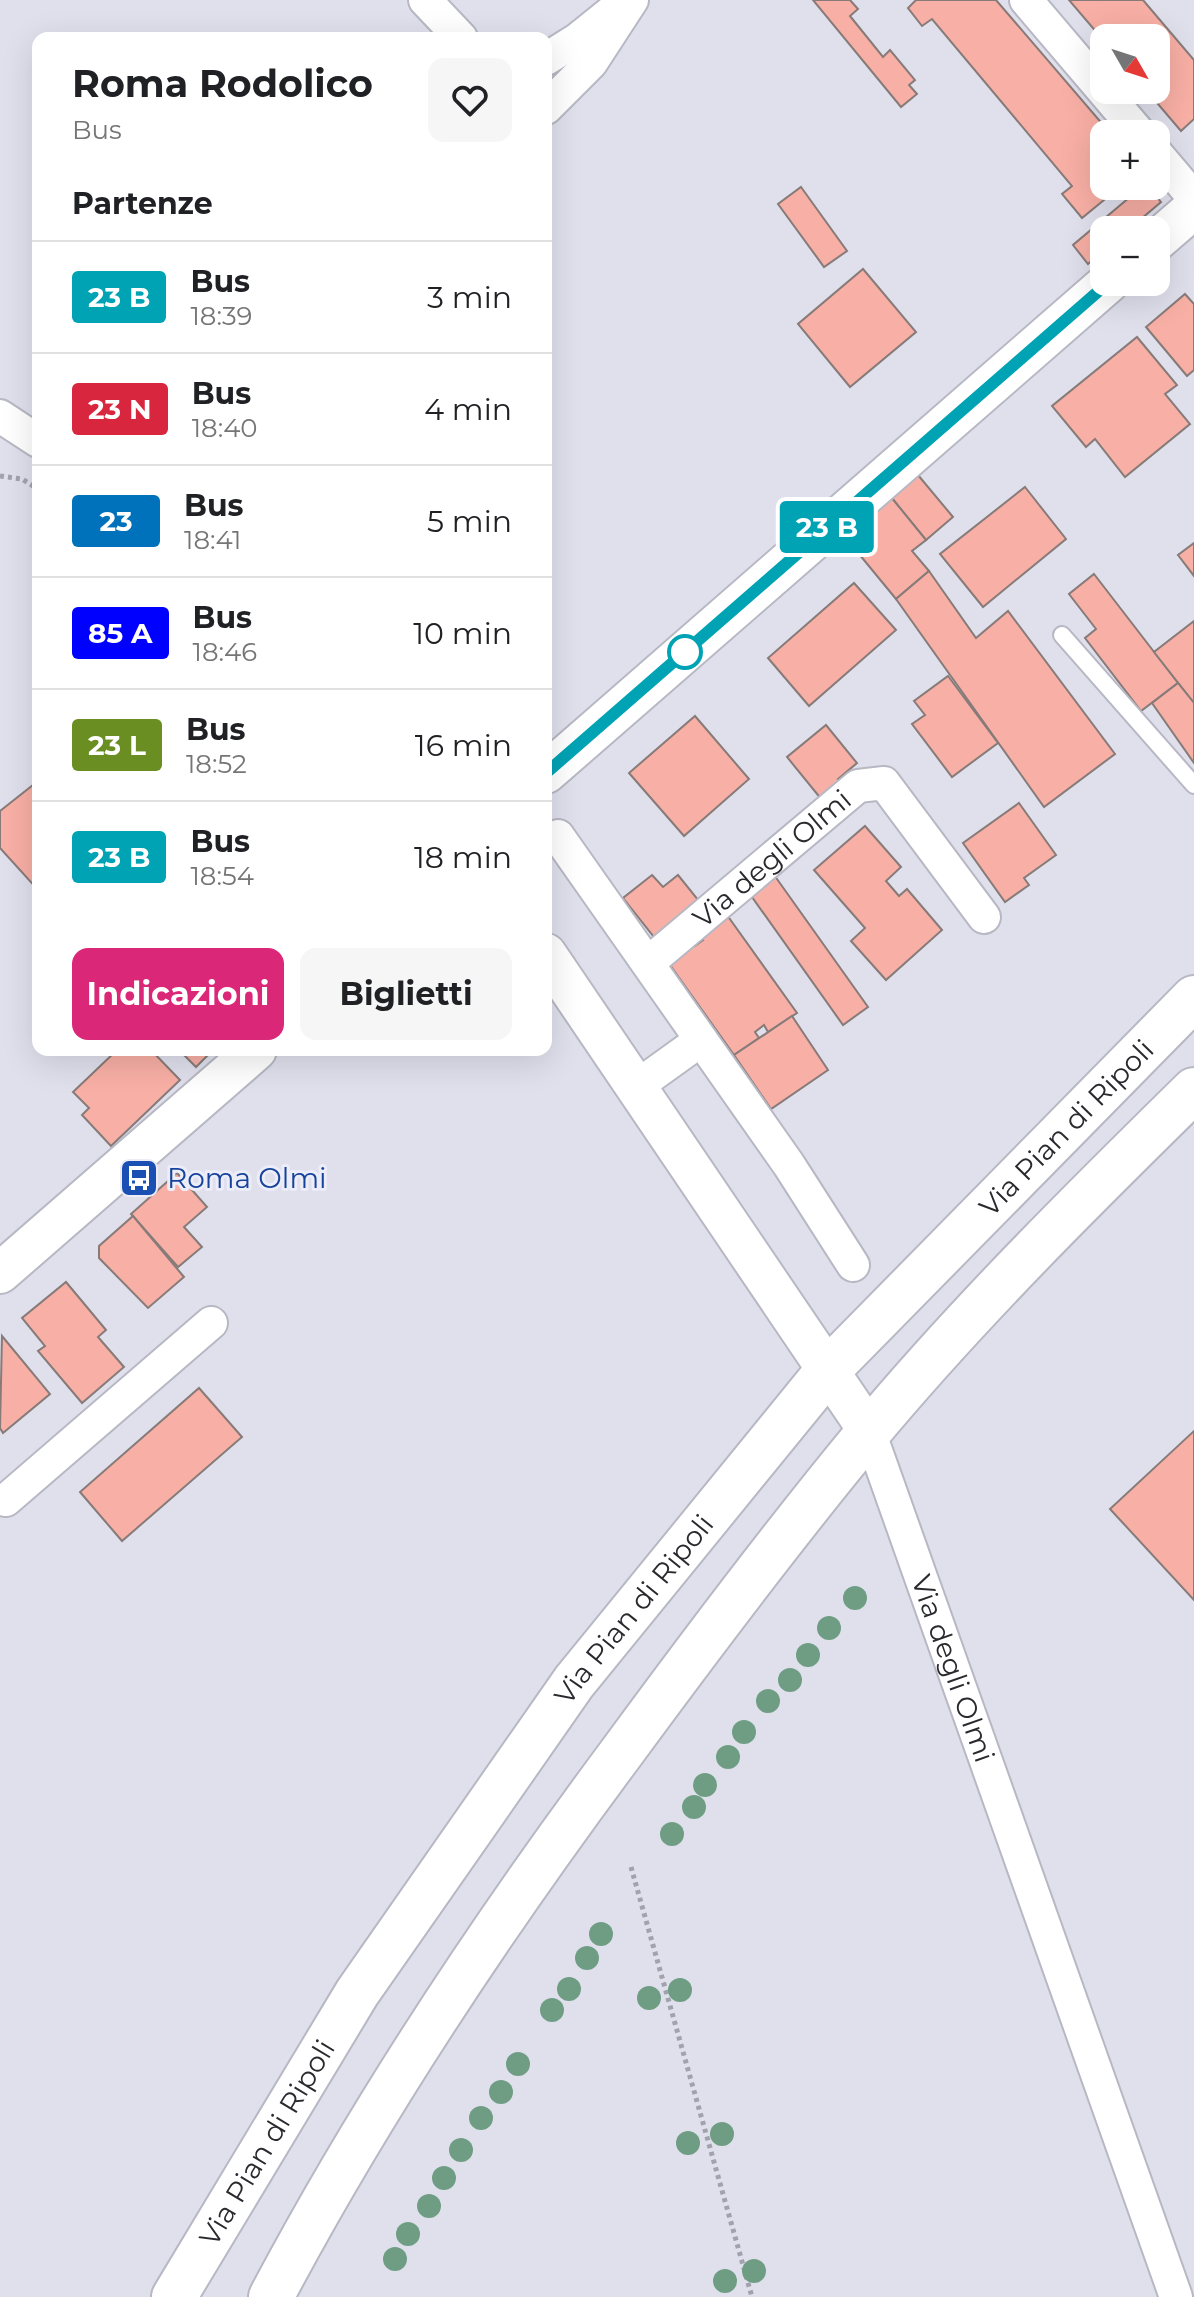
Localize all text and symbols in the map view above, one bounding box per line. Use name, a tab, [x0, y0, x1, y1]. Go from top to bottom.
north arrow	[1090, 24, 1170, 104]
map controls	[1090, 24, 1170, 296]
button: heart	[428, 58, 512, 142]
text: Roma Rodolico	[72, 60, 373, 107]
text: Bus	[72, 114, 122, 146]
button: +	[1090, 120, 1170, 200]
text: Partenze	[72, 185, 213, 222]
button: −	[1090, 216, 1170, 296]
text: Bus	[190, 263, 250, 300]
text: 3 min	[427, 279, 512, 316]
text: 23 B	[88, 280, 150, 314]
text: 18:39	[190, 300, 252, 332]
text: Bus	[192, 375, 251, 412]
text: 4 min	[424, 391, 512, 428]
text: 23 N	[88, 392, 152, 426]
text: 18:40	[192, 412, 258, 444]
text: Bus	[184, 487, 244, 524]
line badge: 23 B	[771, 501, 883, 553]
text: 5 min	[427, 503, 512, 540]
text: 23	[99, 504, 133, 538]
text: 23 B	[796, 510, 858, 544]
text: 18:41	[184, 524, 241, 556]
text: Bus	[193, 599, 252, 636]
text: 10 min	[413, 615, 512, 652]
text: 85 A	[88, 616, 153, 650]
unlabelled marker	[668, 635, 702, 669]
text: 18:46	[193, 636, 257, 668]
text: Bus	[186, 711, 245, 748]
text: 16 min	[415, 727, 512, 764]
text: 23 L	[88, 728, 146, 762]
text: 18:52	[186, 748, 247, 780]
street label: Via degli Olmi	[686, 782, 858, 935]
text: Bus	[190, 823, 250, 860]
text: 18 min	[414, 839, 512, 876]
text: 23 B	[88, 840, 150, 874]
text: 18:54	[190, 860, 254, 892]
button: Indicazioni	[72, 948, 284, 1040]
button: Biglietti	[300, 948, 512, 1040]
street label: Via Pian di Ripoli	[972, 1032, 1160, 1223]
bus stop icon: Roma Olmi	[118, 1157, 160, 1199]
place label: Roma Olmi	[167, 1161, 327, 1195]
street label: Via Pian di Ripoli	[547, 1508, 721, 1711]
street label: Via degli Olmi	[904, 1570, 1002, 1767]
street label: Via Pian di Ripoli	[192, 2034, 342, 2252]

